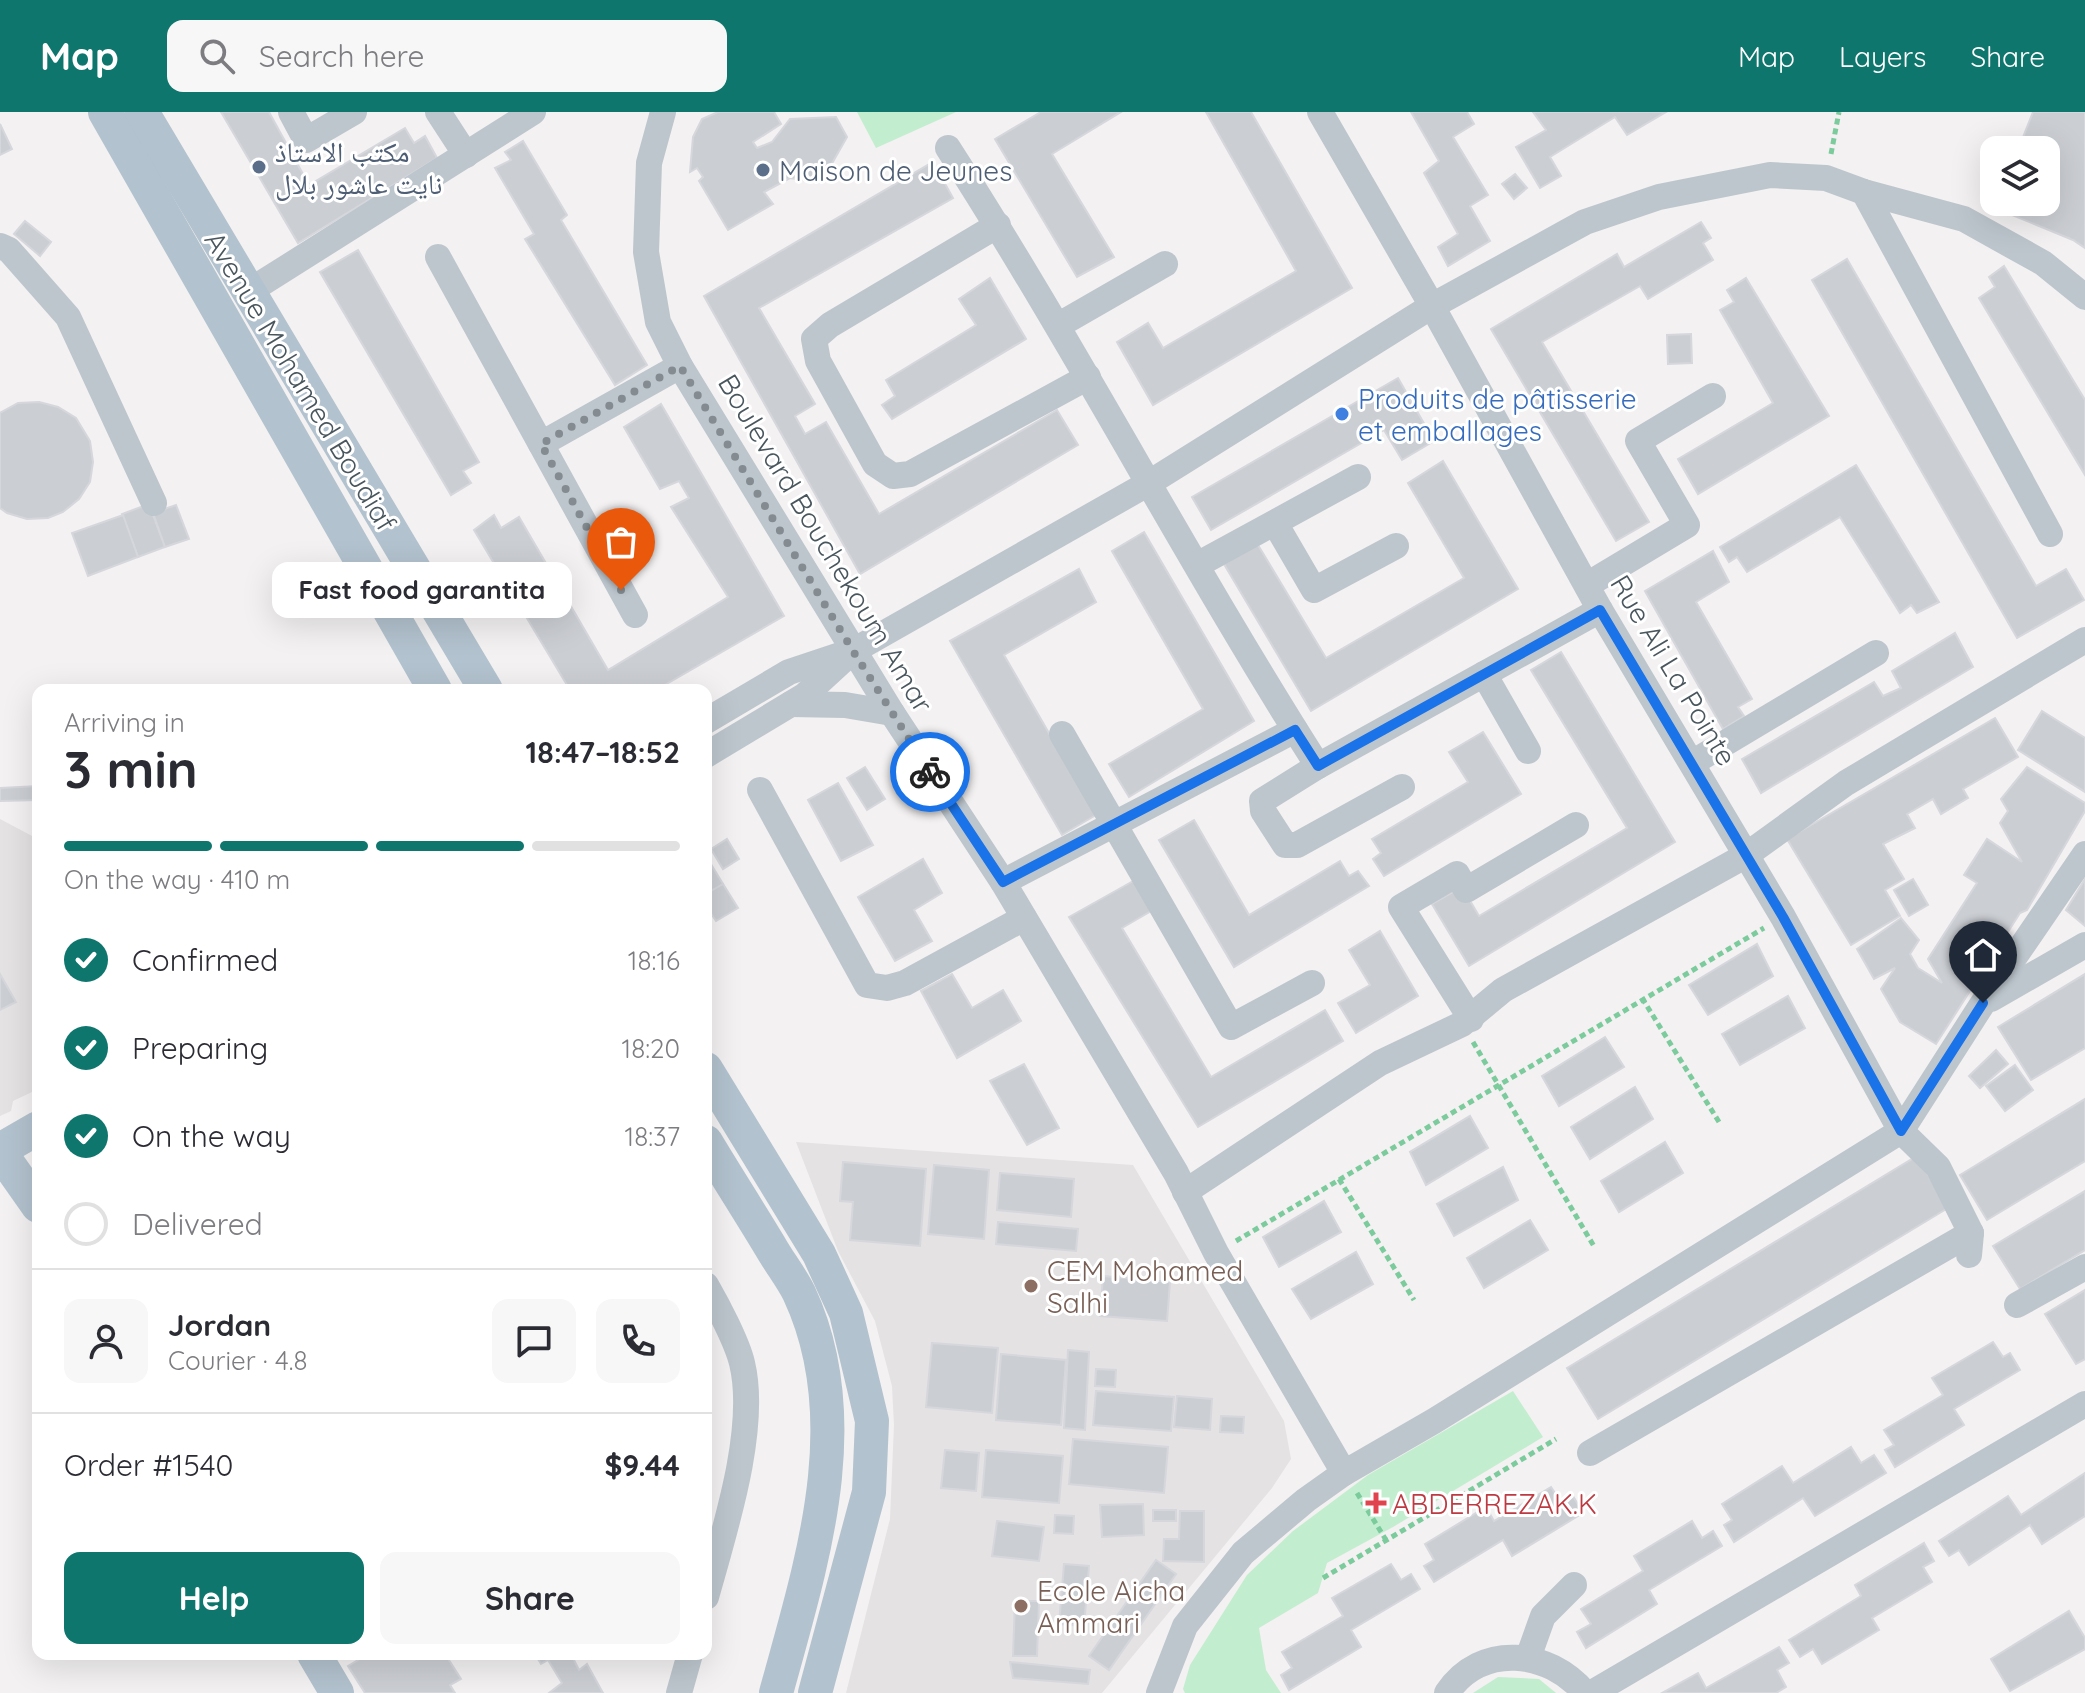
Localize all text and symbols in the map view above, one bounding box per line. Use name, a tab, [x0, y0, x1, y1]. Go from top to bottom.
search box	[167, 20, 727, 92]
text: Map	[40, 32, 119, 80]
icon: search	[195, 34, 239, 78]
text: Search here	[259, 37, 424, 75]
text: Map	[1738, 39, 1795, 74]
text: Layers	[1839, 39, 1926, 74]
text: Share	[1970, 39, 2045, 74]
place label: مكتب الاستاذ نايت عاشور بلال	[275, 134, 443, 201]
map controls	[1980, 136, 2060, 216]
button: layers	[1980, 136, 2060, 216]
place label: Maison de Jeunes	[779, 153, 1012, 188]
marker: مكتب الاستاذ نايت عاشور بلال	[250, 158, 268, 176]
marker: Maison de Jeunes	[754, 161, 772, 179]
street label: Avenue Mohamed Boudiaf	[198, 225, 404, 537]
street label: Boulevard Bouchekoum Amar	[711, 368, 941, 719]
place label: Produits de pâtisserie et emballages	[1358, 381, 1636, 448]
marker: Produits de pâtisserie et emballages	[1333, 405, 1351, 423]
pin	[587, 508, 655, 590]
icon: bag	[599, 520, 643, 564]
callout: Fast food garantita	[273, 562, 573, 618]
street label: Rue Ali La Pointe	[1603, 568, 1745, 772]
text: Fast food garantita	[299, 573, 545, 606]
text: Arriving in	[64, 706, 185, 739]
courier	[890, 732, 970, 812]
text: 18:47–18:52	[526, 733, 680, 771]
text: 3 min	[64, 736, 198, 801]
icon: bike	[908, 750, 952, 794]
text: On the way · 410 m	[64, 863, 290, 896]
pin	[1949, 921, 2017, 1003]
icon: home	[1961, 933, 2005, 977]
icon: check	[64, 938, 108, 982]
text: Confirmed	[132, 941, 278, 979]
text: 18:16	[628, 944, 680, 977]
icon: check	[64, 1026, 108, 1070]
text: Preparing	[132, 1029, 268, 1067]
text: 18:20	[622, 1032, 680, 1065]
icon: check	[64, 1114, 108, 1158]
text: On the way	[132, 1117, 291, 1155]
text: 18:37	[625, 1120, 680, 1153]
text: Delivered	[132, 1205, 263, 1243]
place label: CEM Mohamed Salhi	[1047, 1253, 1243, 1320]
marker: CEM Mohamed Salhi	[1022, 1277, 1040, 1295]
button: person	[64, 1299, 148, 1383]
button: chat	[492, 1299, 576, 1383]
button: phone	[596, 1299, 680, 1383]
text: Jordan	[168, 1306, 271, 1344]
text: Courier · 4.8	[168, 1344, 307, 1377]
text: Order #1540	[64, 1446, 233, 1484]
text: $9.44	[604, 1446, 680, 1484]
place label: ABDERREZAK.K	[1392, 1486, 1597, 1521]
marker: ABDERREZAK.K	[1367, 1494, 1385, 1512]
button: Help	[64, 1552, 364, 1644]
button: Share	[380, 1552, 680, 1644]
place label: Ecole Aicha Ammari	[1037, 1573, 1185, 1640]
marker: Ecole Aicha Ammari	[1012, 1597, 1030, 1615]

